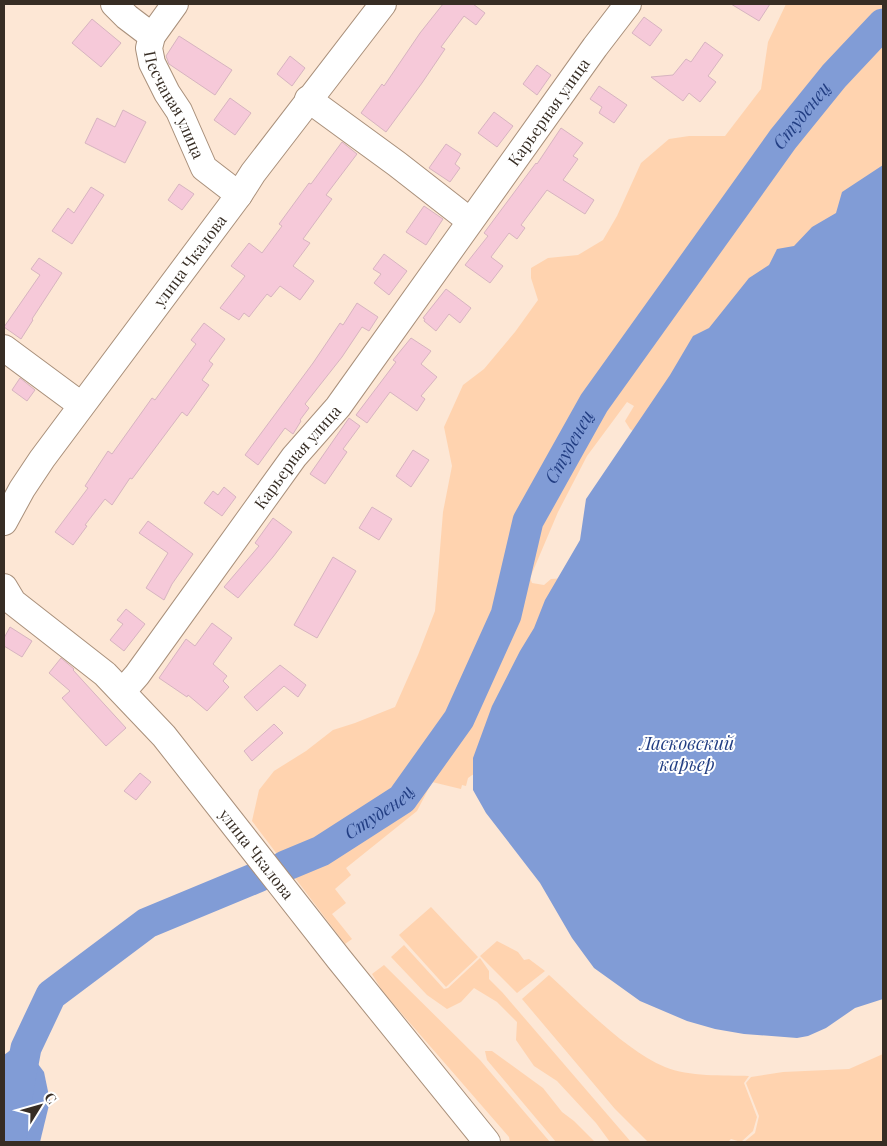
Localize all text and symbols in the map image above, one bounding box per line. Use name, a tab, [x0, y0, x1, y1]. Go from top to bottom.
street label: Песчаная улица	[140, 49, 210, 162]
street label: Карьерная улица	[503, 54, 594, 170]
water label: Студенец	[767, 76, 836, 154]
street label: улица Чкалова	[148, 210, 231, 311]
street label: Карьерная улица	[249, 400, 345, 513]
water label: Студенец	[538, 406, 599, 487]
water label: Ласковский карьер	[638, 731, 735, 776]
water label: Студенец	[339, 780, 419, 844]
street label: улица Чкалова	[214, 803, 299, 903]
north arrow	[15, 1081, 65, 1131]
text: С	[40, 1088, 61, 1108]

